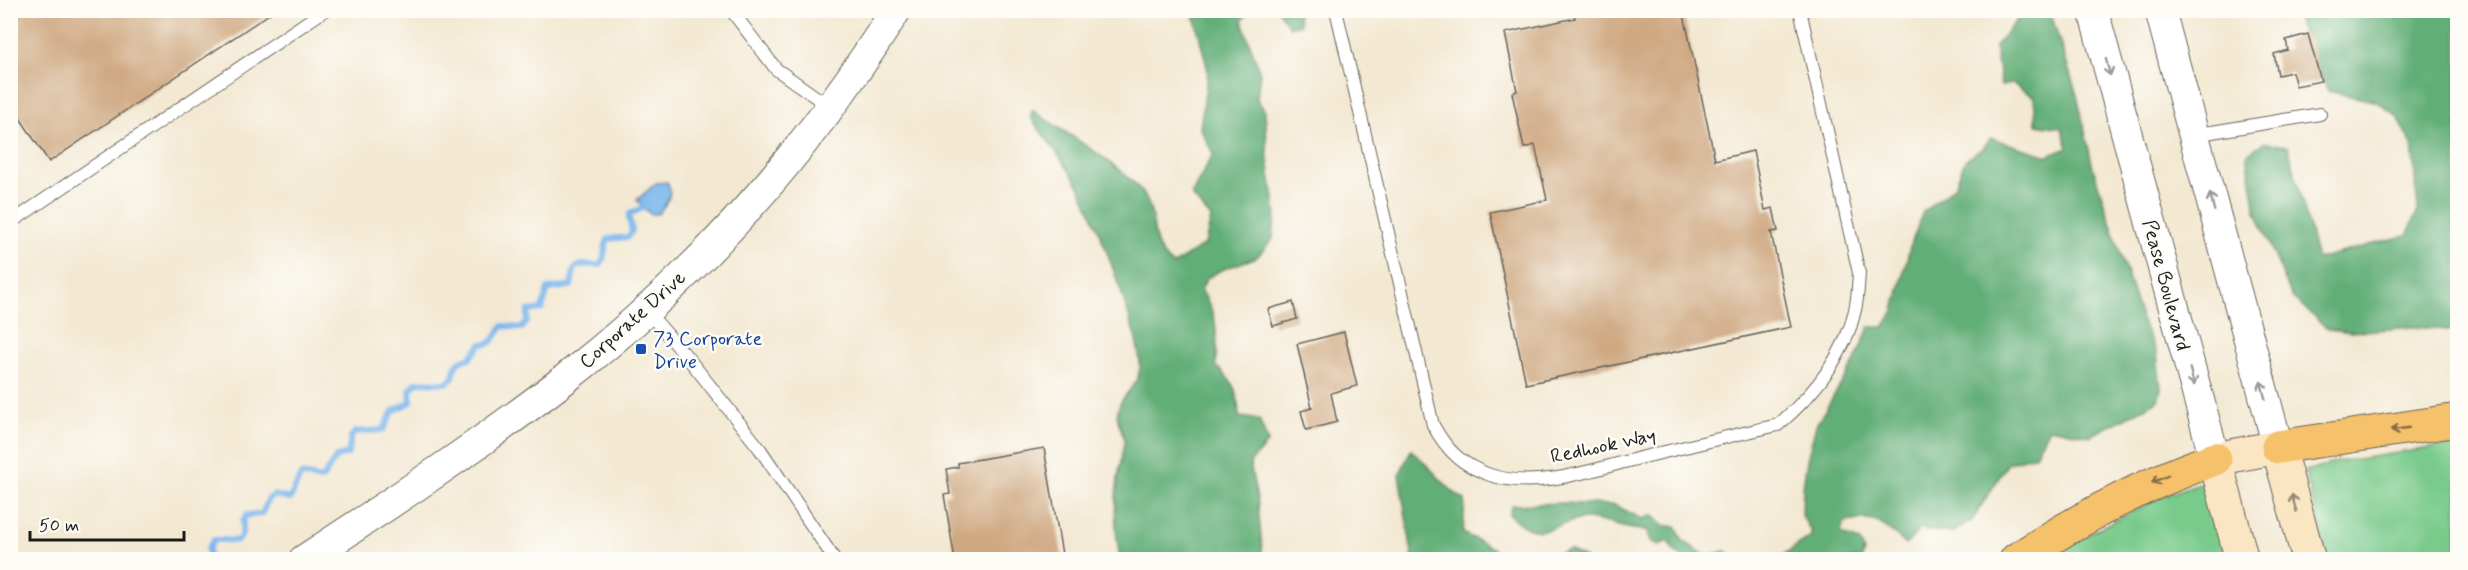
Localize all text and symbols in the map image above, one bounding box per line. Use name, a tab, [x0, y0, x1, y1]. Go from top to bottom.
one-way arrow	[2103, 57, 2114, 76]
one-way arrow	[2206, 193, 2217, 212]
street label: Pease Boulevard	[2135, 217, 2196, 354]
street label: Corporate Drive	[574, 265, 692, 375]
place label: 73 Corporate Drive	[653, 326, 763, 376]
marker: 73 Corporate Drive	[634, 342, 648, 356]
one-way arrow	[2186, 367, 2198, 386]
one-way arrow	[2257, 381, 2269, 400]
street label: Redhook Way	[1548, 422, 1659, 471]
one-way arrow	[2390, 423, 2410, 434]
one-way arrow	[2151, 474, 2169, 485]
one-way arrow	[2288, 494, 2299, 513]
scale bar	[30, 504, 184, 542]
text: 50 m	[39, 514, 79, 538]

